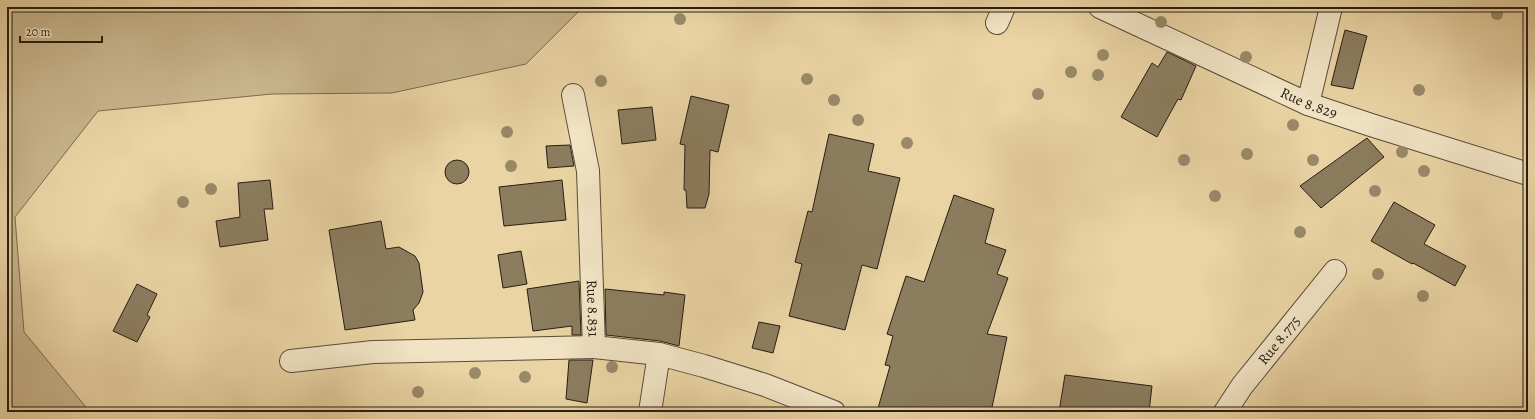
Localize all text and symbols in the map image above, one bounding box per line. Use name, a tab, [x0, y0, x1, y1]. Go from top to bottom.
scale bar	[20, 18, 102, 44]
text: 20 m	[26, 24, 50, 40]
street label: Rue 8.829	[1277, 83, 1340, 123]
street label: Rue 8.831	[582, 280, 604, 337]
street label: Rue 8.775	[1253, 312, 1305, 369]

